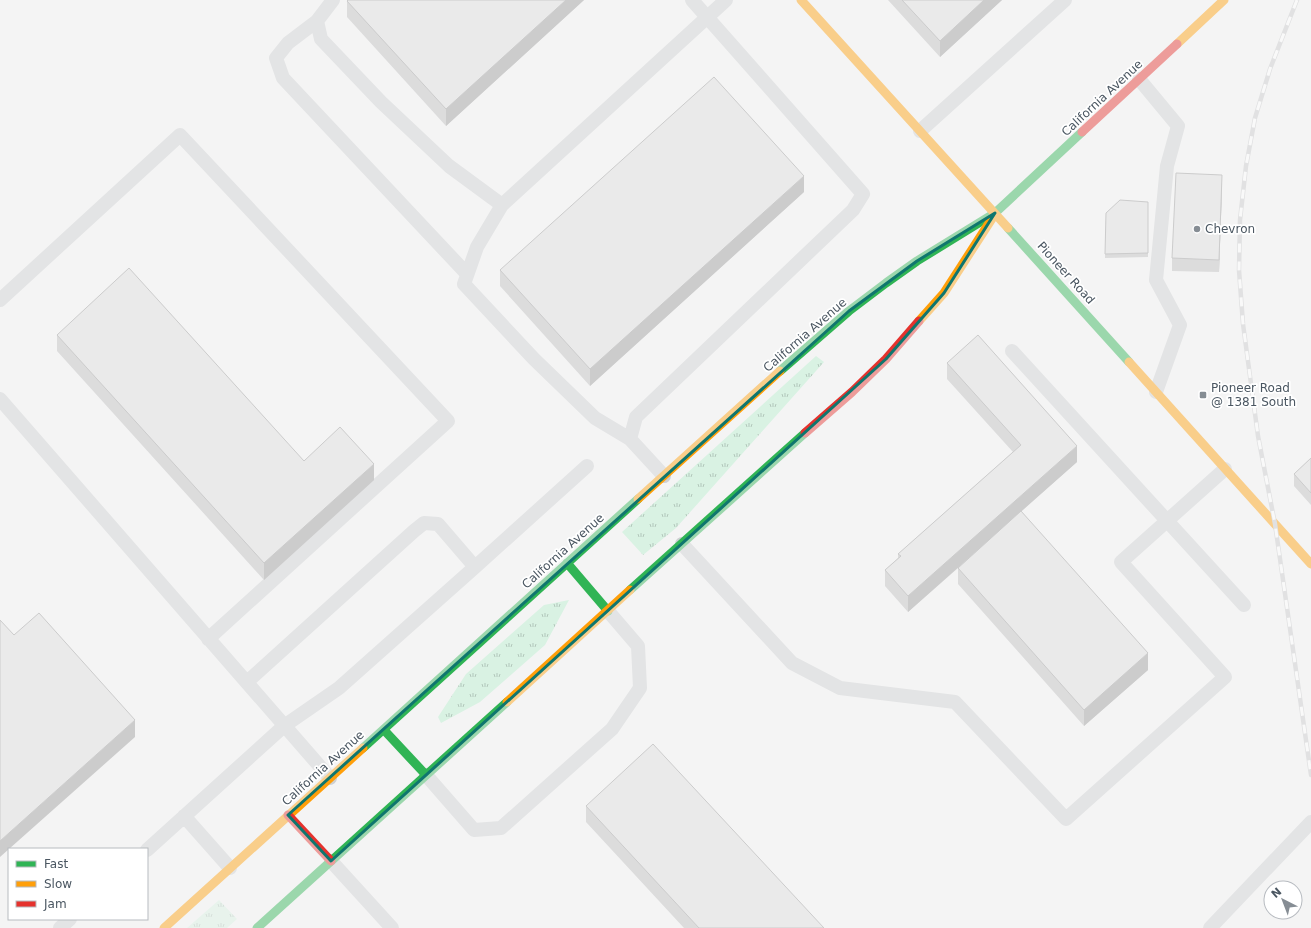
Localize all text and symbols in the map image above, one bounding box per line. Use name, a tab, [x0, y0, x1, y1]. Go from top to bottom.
street label: California Avenue	[1059, 57, 1145, 139]
place label: Chevron	[1205, 222, 1255, 236]
marker: Chevron	[1192, 224, 1202, 234]
street label: Pioneer Road	[1034, 239, 1098, 307]
street label: California Avenue	[761, 295, 849, 375]
place label: Pioneer Road @ 1381 South	[1211, 381, 1296, 409]
marker: Pioneer Road @ 1381 South	[1198, 390, 1208, 400]
street label: California Avenue	[519, 511, 607, 591]
street label: California Avenue	[279, 728, 367, 808]
legend	[8, 848, 148, 920]
text: Fast	[44, 857, 68, 871]
text: Slow	[44, 877, 72, 891]
north arrow	[1263, 880, 1303, 920]
text: N	[1269, 885, 1284, 901]
text: Jam	[43, 897, 67, 911]

